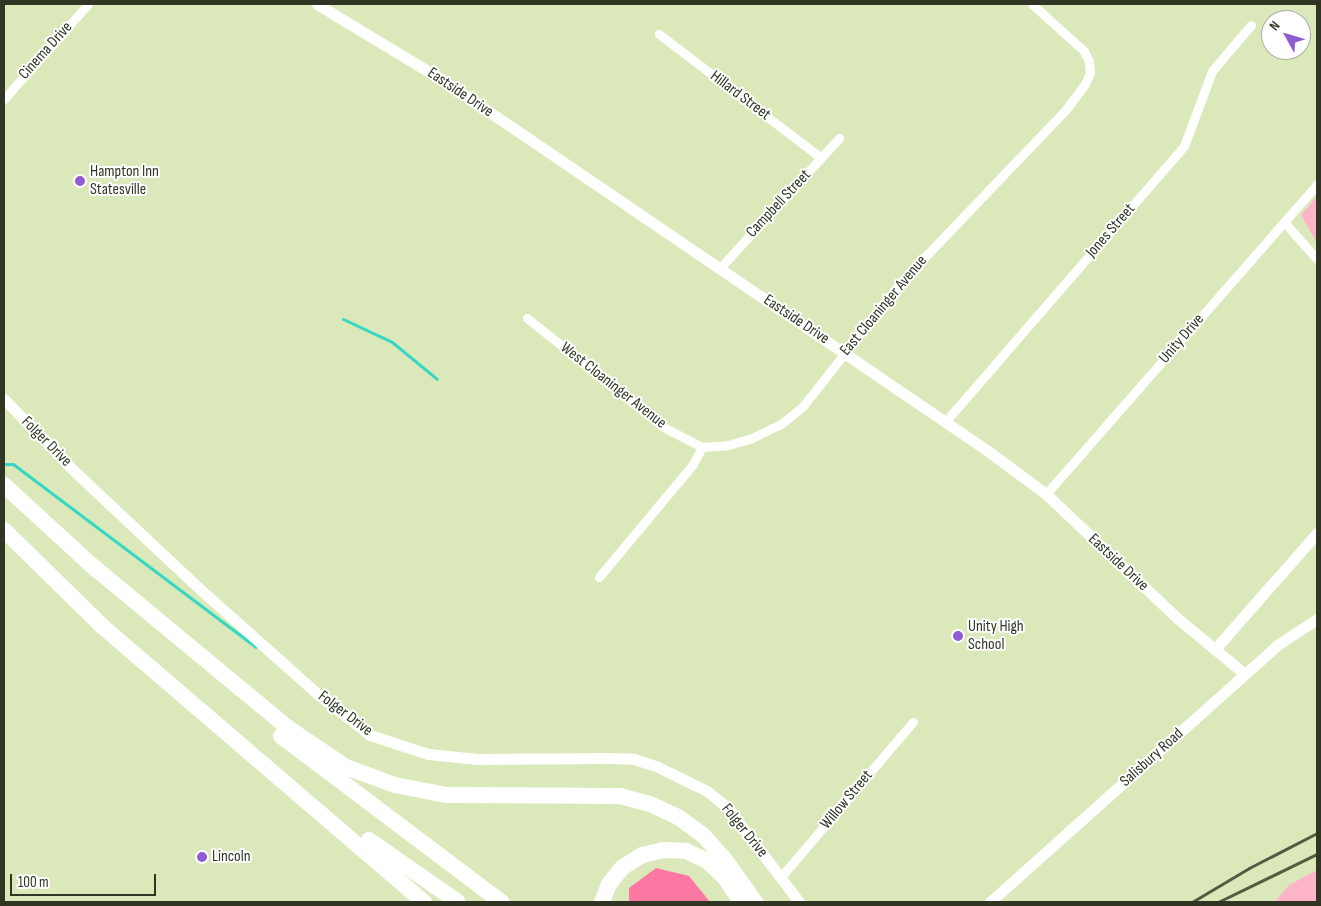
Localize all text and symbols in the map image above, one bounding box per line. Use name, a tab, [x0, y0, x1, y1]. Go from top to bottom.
north arrow	[1261, 10, 1311, 60]
street label: Cinema Drive	[15, 18, 77, 84]
text: N	[1266, 18, 1284, 34]
street label: Eastside Drive	[423, 64, 497, 122]
street label: Hillard Street	[706, 67, 774, 125]
place label: Hampton Inn Statesville	[90, 162, 159, 200]
street label: Campbell Street	[743, 166, 815, 242]
marker: Hampton Inn Statesville	[74, 175, 86, 187]
street label: Jones Street	[1082, 200, 1140, 262]
street label: East Cloaninger Avenue	[837, 252, 931, 360]
street label: Eastside Drive	[759, 291, 833, 349]
street label: Unity Drive	[1155, 310, 1209, 368]
street label: West Cloaninger Avenue	[556, 339, 670, 433]
street label: Folger Drive	[17, 413, 75, 471]
street label: Eastside Drive	[1084, 530, 1152, 596]
place label: Unity High School	[968, 617, 1024, 655]
marker: Unity High School	[952, 630, 964, 642]
street label: Folger Drive	[314, 687, 376, 741]
street label: Salisbury Road	[1116, 725, 1188, 791]
street label: Willow Street	[817, 767, 877, 833]
street label: Folger Drive	[717, 800, 771, 862]
place label: Lincoln	[212, 847, 251, 867]
marker: Lincoln	[196, 851, 208, 863]
scale bar	[12, 864, 159, 896]
text: 100 m	[18, 873, 49, 892]

